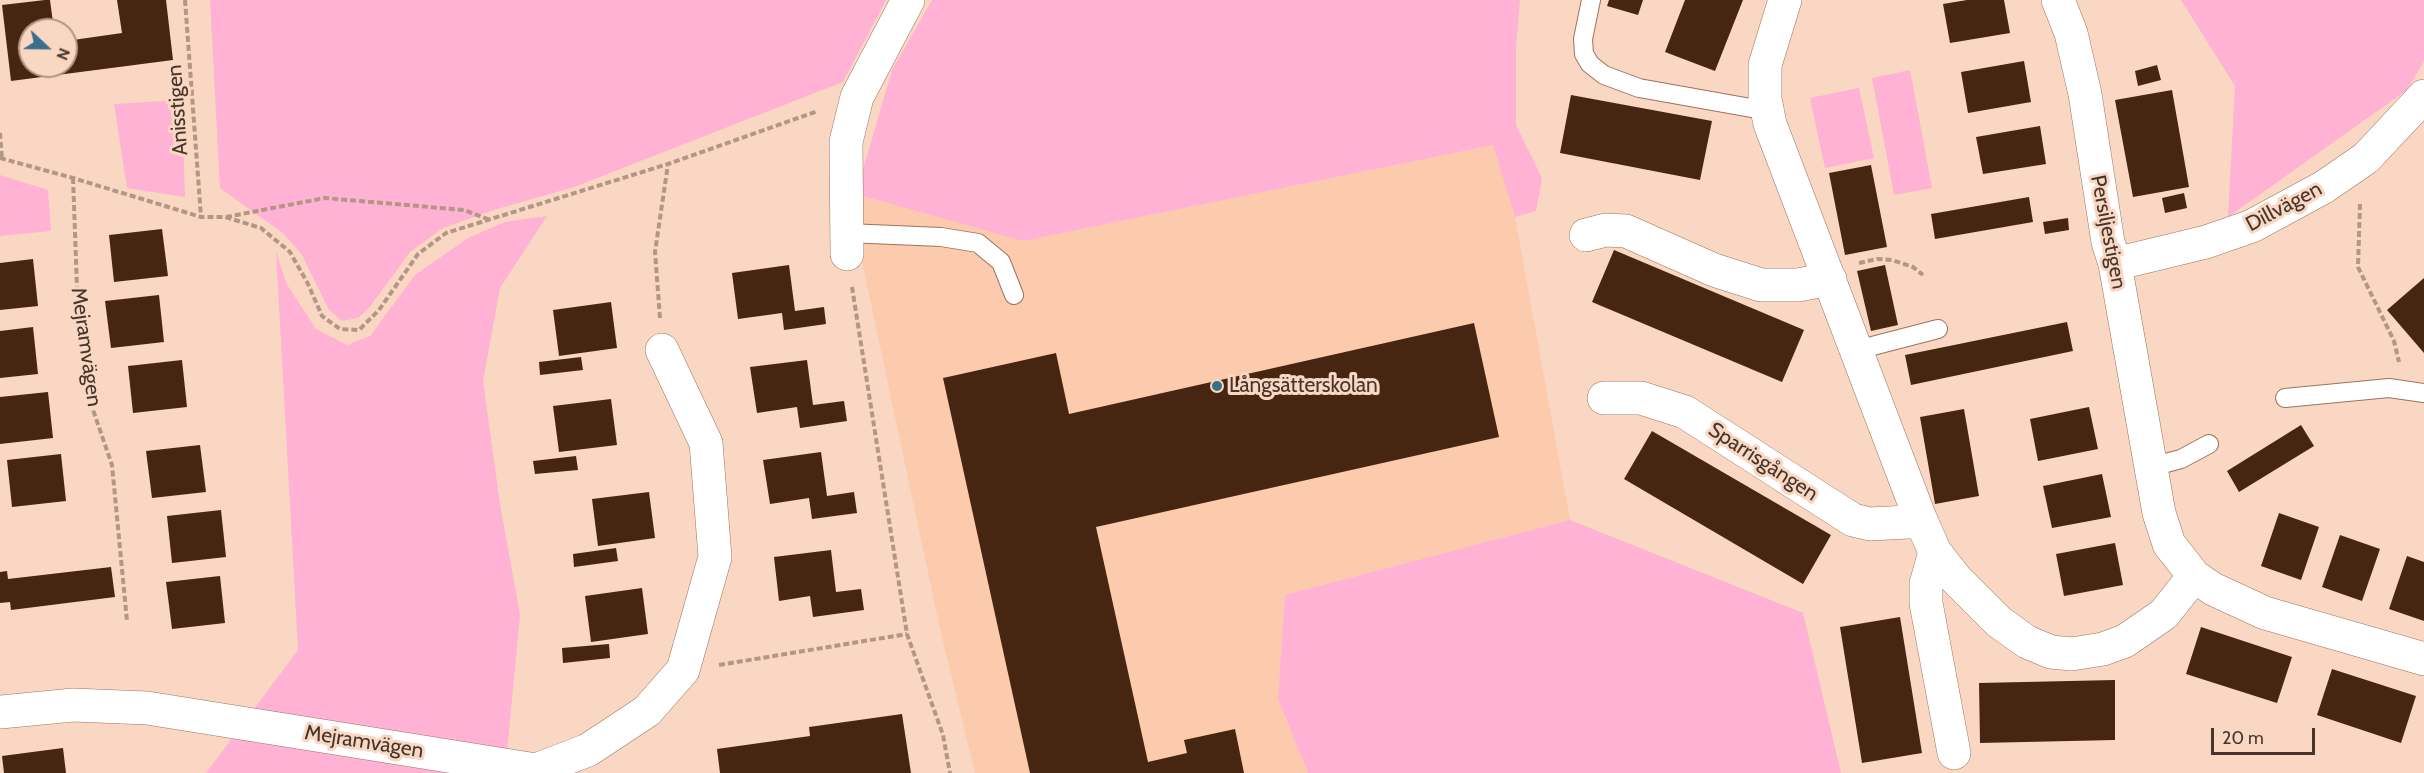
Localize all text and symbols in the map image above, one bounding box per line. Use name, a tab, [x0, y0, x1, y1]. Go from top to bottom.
north arrow	[18, 18, 78, 78]
text: N	[52, 45, 74, 63]
street label: Anisstigen	[162, 64, 194, 156]
street label: Persiljestigen	[2085, 173, 2131, 291]
street label: Dillvägen	[2242, 176, 2326, 238]
street label: Mejramvägen	[65, 286, 107, 408]
place label: Långsätterskolan	[1229, 373, 1378, 399]
marker: Långsätterskolan	[1210, 379, 1224, 393]
street label: Sparrisgången	[1703, 417, 1823, 507]
scale bar	[2214, 716, 2318, 754]
street label: Mejramvägen	[303, 720, 425, 764]
text: 20 m	[2222, 727, 2264, 749]

